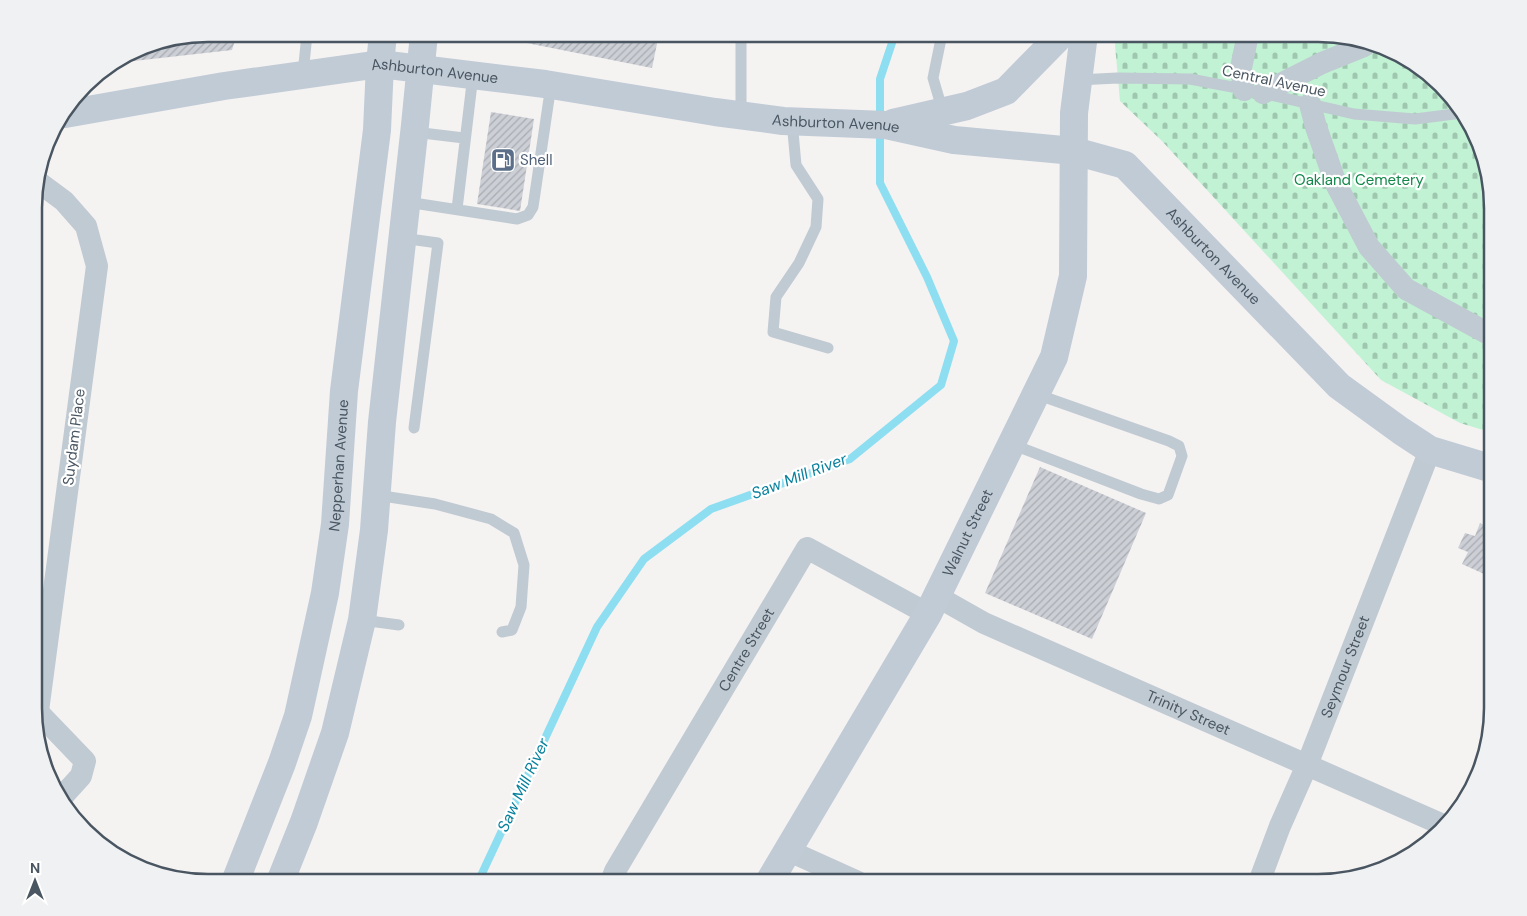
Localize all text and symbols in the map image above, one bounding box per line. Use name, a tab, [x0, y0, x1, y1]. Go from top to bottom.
street label: Ashburton Avenue	[370, 54, 499, 88]
street label: Central Avenue	[1220, 60, 1328, 102]
street label: Ashburton Avenue	[771, 110, 902, 138]
fuel station icon: Shell	[490, 147, 516, 173]
place label: Shell	[520, 150, 553, 170]
park label: Oakland Cemetery	[1294, 170, 1425, 190]
street label: Ashburton Avenue	[1162, 203, 1265, 309]
street label: Suydam Place	[58, 388, 90, 486]
street label: Nepperhan Avenue	[324, 399, 353, 533]
water label: Saw Mill River	[748, 448, 851, 504]
street label: Walnut Street	[938, 486, 998, 580]
street label: Centre Street	[714, 604, 779, 695]
street label: Seymour Street	[1316, 613, 1374, 721]
street label: Trinity Street	[1143, 686, 1233, 740]
water label: Saw Mill River	[492, 734, 554, 835]
north arrow	[10, 856, 60, 906]
text: N	[30, 859, 40, 877]

